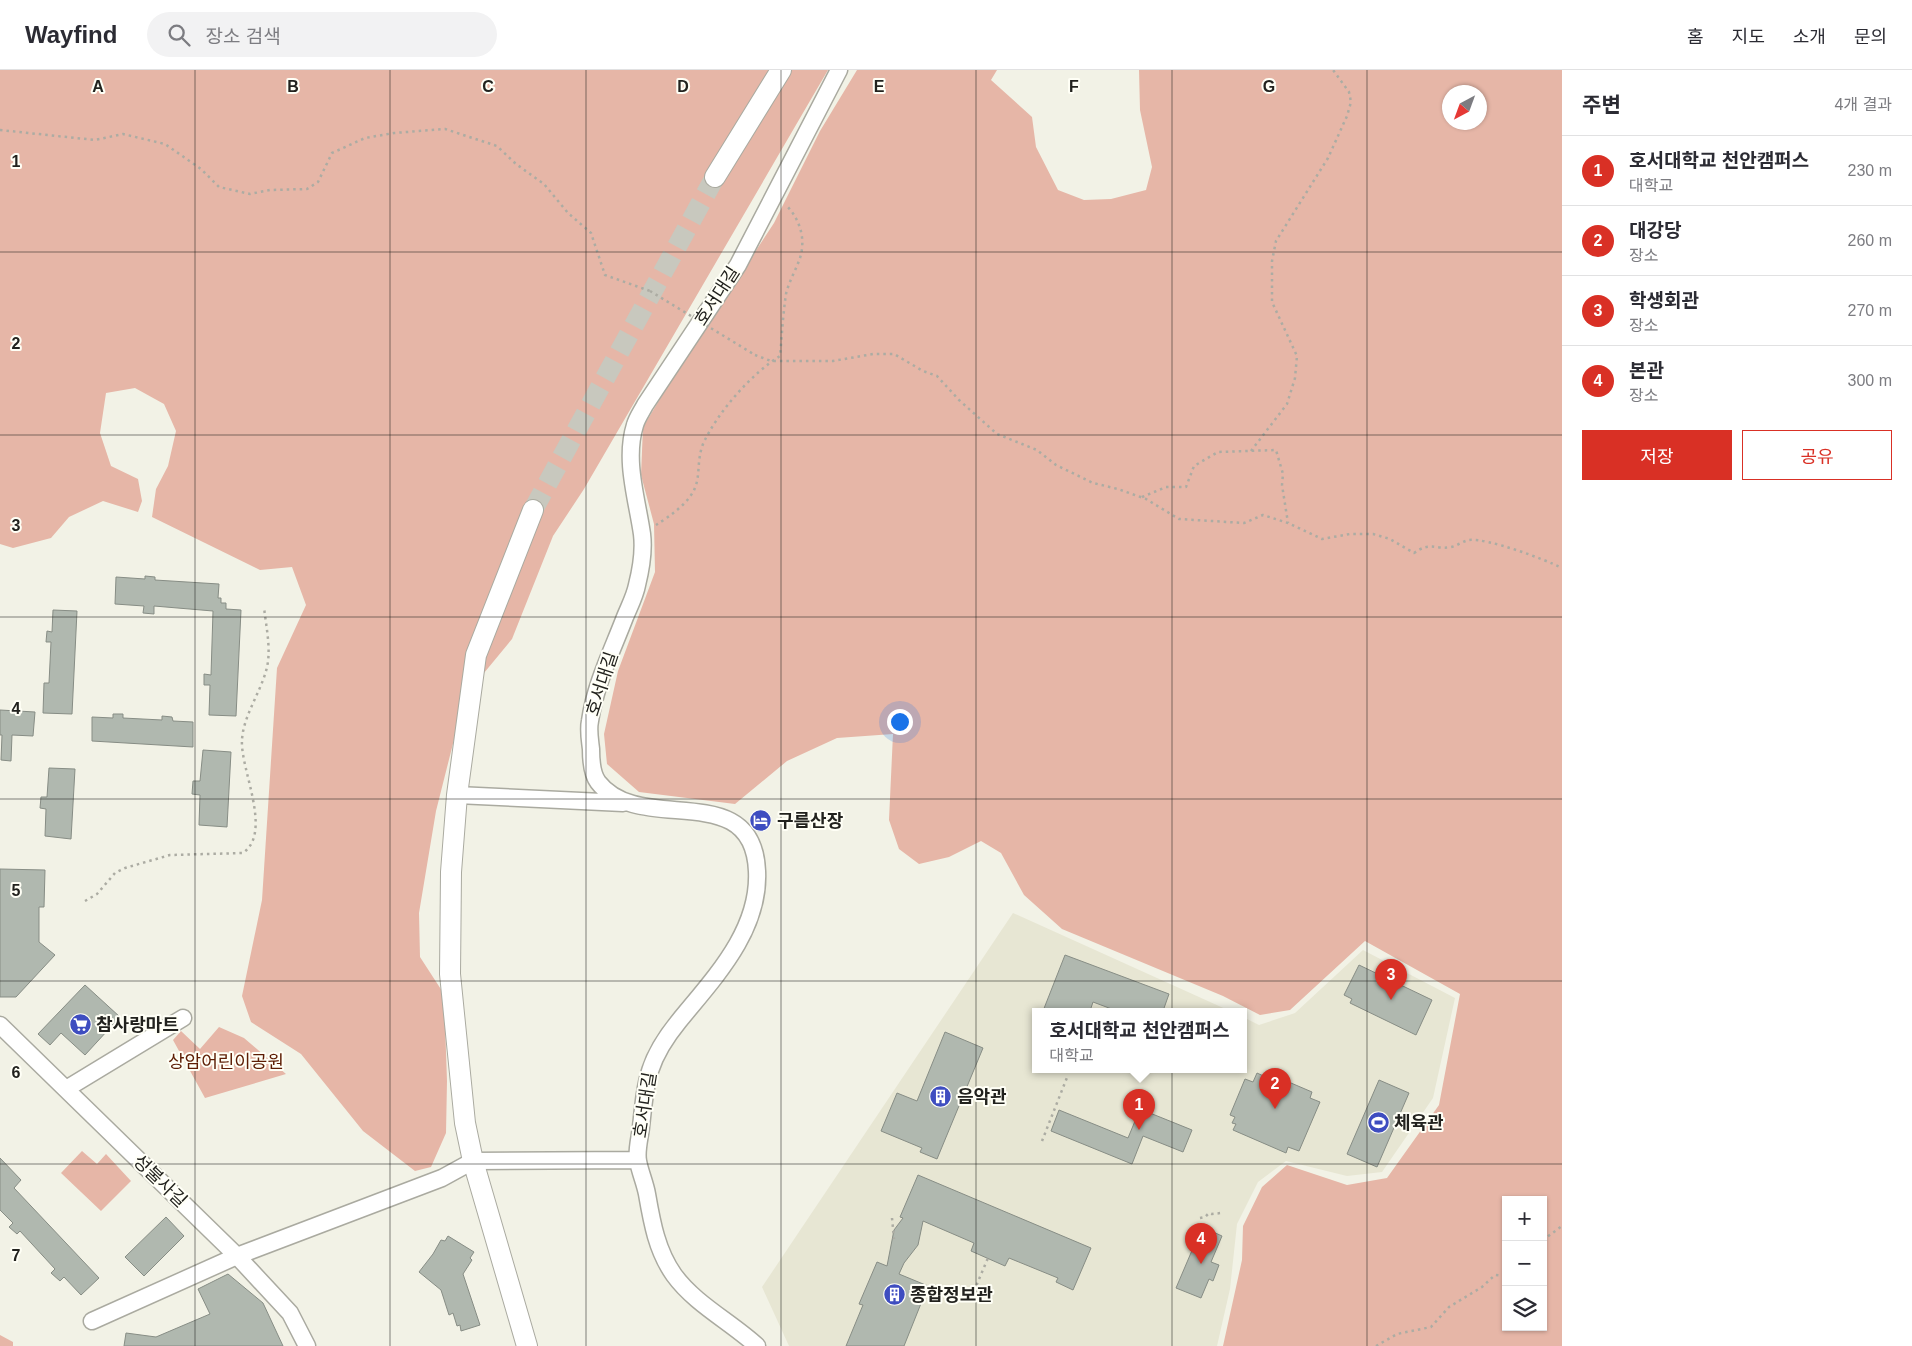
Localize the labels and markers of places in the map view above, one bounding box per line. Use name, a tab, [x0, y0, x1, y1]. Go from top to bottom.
hotel icon: 구름산장	[749, 809, 773, 833]
place label: 구름산장	[777, 811, 844, 831]
pin: 3	[1375, 959, 1407, 1000]
supermarket icon: 참사랑마트	[68, 1013, 92, 1037]
place label: 참사랑마트	[96, 1015, 179, 1035]
pin: 2	[1259, 1068, 1291, 1109]
building icon: 음악관	[929, 1085, 953, 1109]
place label: 음악관	[957, 1087, 1007, 1107]
pin: 1	[1123, 1089, 1155, 1130]
sports icon: 체육관	[1366, 1111, 1390, 1135]
place label: 체육관	[1394, 1113, 1444, 1133]
pin: 4	[1185, 1223, 1217, 1264]
building icon: 종합정보관	[882, 1283, 906, 1307]
place label: 종합정보관	[910, 1285, 993, 1305]

